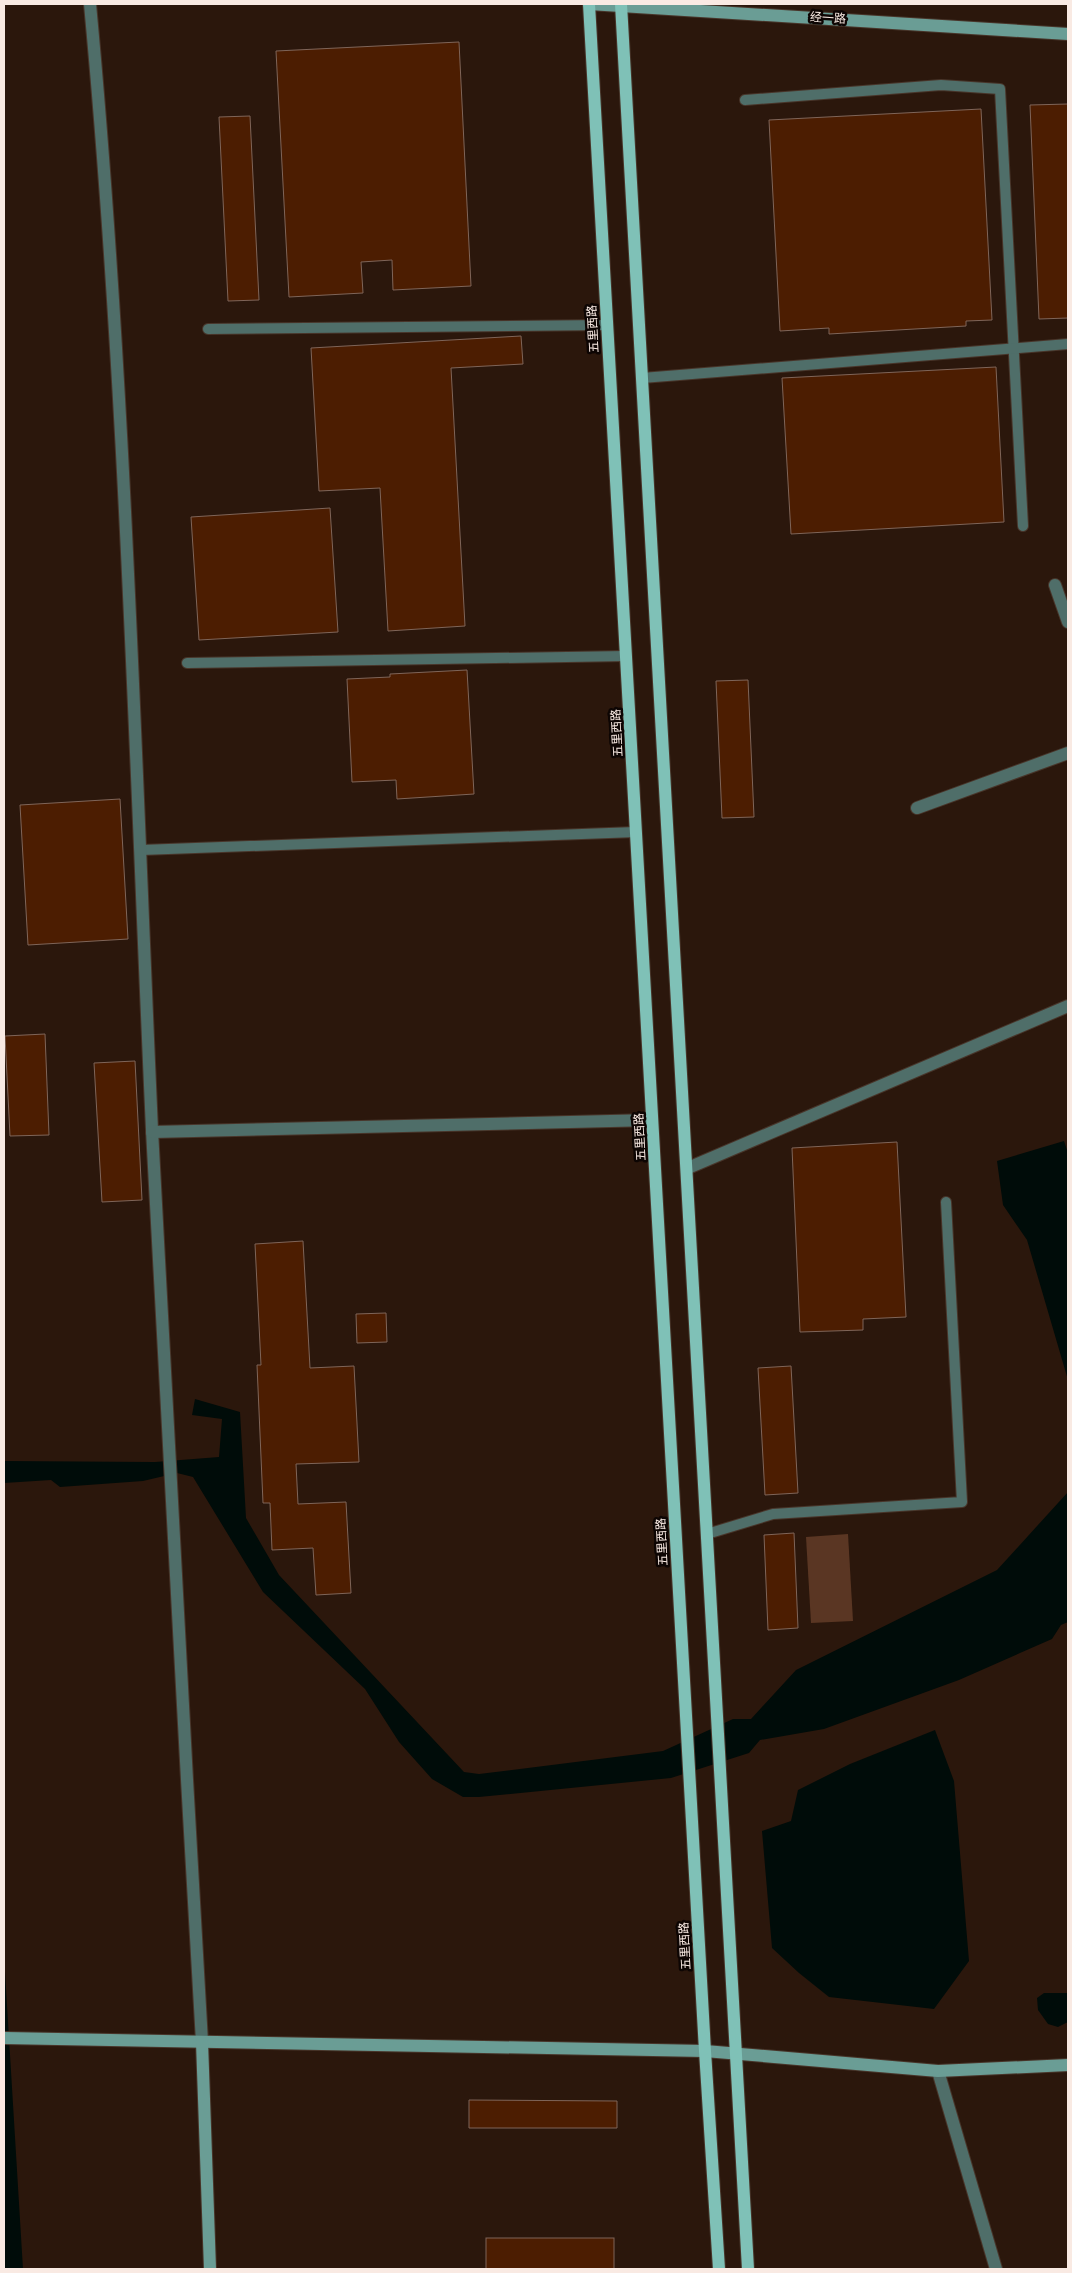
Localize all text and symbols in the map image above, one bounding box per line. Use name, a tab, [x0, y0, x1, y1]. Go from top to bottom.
street label: 经一路	[810, 8, 846, 27]
street label: 五里西路	[583, 305, 602, 353]
street label: 五里西路	[607, 709, 626, 757]
street label: 五里西路	[630, 1113, 649, 1161]
street label: 五里西路	[652, 1518, 671, 1566]
street label: 五里西路	[675, 1922, 694, 1970]

